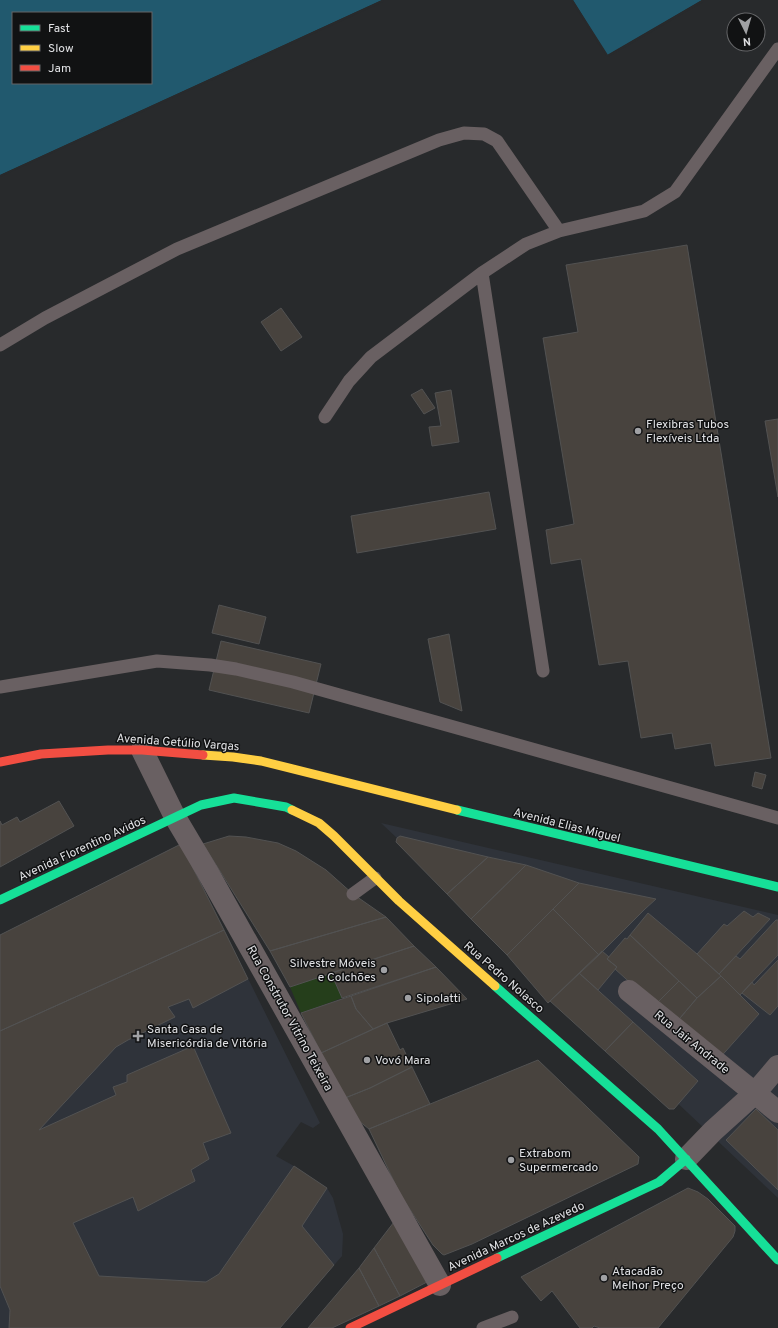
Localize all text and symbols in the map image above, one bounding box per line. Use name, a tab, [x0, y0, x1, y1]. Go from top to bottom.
legend	[12, 12, 152, 84]
north arrow	[726, 12, 766, 52]
text: Fast	[48, 21, 70, 37]
text: N	[742, 34, 751, 48]
text: Slow	[48, 41, 74, 57]
text: Jam	[48, 61, 71, 77]
place label: Flexibras Tubos Flexíveis Ltda	[646, 417, 729, 447]
marker: Flexibras Tubos Flexíveis Ltda	[633, 426, 643, 436]
street label: Avenida Getúlio Vargas	[116, 731, 240, 755]
street label: Avenida Elias Miguel	[512, 805, 622, 847]
street label: Avenida Florentino Avidos	[16, 812, 149, 886]
street label: Rua Pedro Nolasco	[460, 938, 547, 1017]
street label: Rua Construtor Vitrino Teixeira	[242, 943, 336, 1094]
place label: Silvestre Móveis e Colchões	[289, 956, 376, 986]
marker: Silvestre Móveis e Colchões	[379, 965, 389, 975]
place label: Sipolatti	[416, 991, 461, 1007]
marker: Sipolatti	[403, 993, 413, 1003]
street label: Rua Jair Andrade	[650, 1007, 732, 1078]
place label: Santa Casa de Misericórdia de Vitória	[147, 1022, 267, 1052]
marker: Santa Casa de Misericórdia de Vitória	[132, 1030, 144, 1042]
place label: Vovó Mara	[375, 1053, 430, 1069]
marker: Vovó Mara	[362, 1055, 372, 1065]
place label: Extrabom Supermercado	[519, 1146, 599, 1176]
marker: Extrabom Supermercado	[506, 1155, 516, 1165]
street label: Avenida Marcos de Azevedo	[445, 1198, 588, 1276]
place label: Atacadão Melhor Preço	[612, 1264, 684, 1294]
marker: Atacadão Melhor Preço	[599, 1273, 609, 1283]

